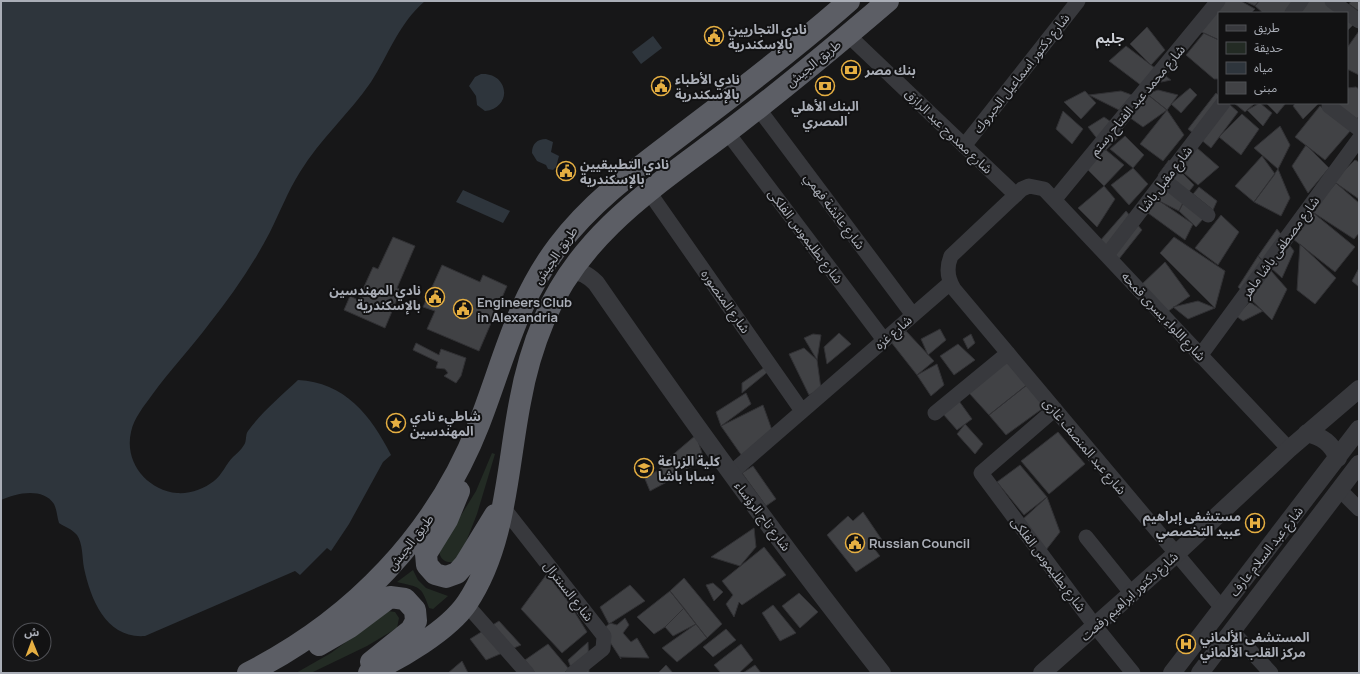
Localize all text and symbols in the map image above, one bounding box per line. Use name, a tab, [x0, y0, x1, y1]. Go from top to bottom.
street label: شارع دكتور اسماعيل الحبروك	[968, 9, 1075, 138]
legend	[1218, 12, 1348, 104]
text: طريق	[1254, 19, 1280, 36]
place label: نادي التجاريين بالإسكندرية	[728, 20, 807, 54]
public building icon: نادي التجاريين بالإسكندرية	[703, 25, 725, 47]
district label: جليم	[1096, 28, 1124, 49]
street label: طريق الجيش	[781, 35, 845, 91]
text: حديقة	[1254, 39, 1283, 56]
street label: شارع محمد عبد الفتاح رستم	[1085, 41, 1190, 161]
bank icon: بنك مصر	[840, 59, 862, 81]
text: مياه	[1254, 59, 1273, 76]
place label: بنك مصر	[864, 61, 916, 79]
place label: نادي الأطباء بالإسكندرية	[675, 70, 740, 104]
public building icon: نادي الأطباء بالإسكندرية	[650, 75, 672, 97]
bank icon: البنك الأهلي المصري	[814, 75, 836, 97]
text: مبنى	[1254, 79, 1277, 96]
street label: شارع ممدوح عبد الرازق	[900, 84, 997, 179]
place label: البنك الأهلي المصري	[791, 97, 859, 132]
street label: شارع مقبل باشا	[1134, 142, 1198, 217]
place label: نادي التطبيقيين بالإسكندرية	[580, 155, 669, 189]
public building icon: نادي التطبيقيين بالإسكندرية	[555, 160, 577, 182]
street label: شارع عائشة فهمي	[799, 169, 870, 254]
street label: شارع بطليموس الفلكى	[763, 185, 848, 288]
street label: شارع مصطفى باشا ماهر	[1236, 192, 1325, 304]
street label: طريق الجيش	[529, 222, 582, 287]
street label: شارع المنصوره	[696, 265, 755, 338]
street label: شارع اللواء يسرى قمحه	[1116, 267, 1210, 366]
place label: نادي المهندسين بالإسكندرية	[329, 281, 421, 315]
public building icon: نادي المهندسين بالإسكندرية	[424, 286, 446, 308]
place label: Engineers Club in Alexandria	[477, 293, 572, 326]
public building icon: Engineers Club in Alexandria	[452, 298, 474, 320]
street label: شارع غزه	[870, 311, 917, 355]
street label: شارع عبد المنصف غازى	[1038, 394, 1131, 499]
place label: شاطيء نادي المهندسين	[410, 407, 481, 440]
place icon: شاطيء نادي المهندسين	[385, 412, 407, 434]
place label: كلية الزراعة بسابا باشا	[658, 452, 720, 485]
school or university icon: كلية الزراعة بسابا باشا	[633, 457, 655, 479]
street label: شارع تاج الرؤساء	[729, 477, 795, 556]
street label: شارع عبد السلام عارف	[1225, 502, 1309, 601]
place label: مستشفى إبراهيم عبيد التخصصي	[1143, 507, 1241, 542]
street label: طريق الجيش	[382, 510, 438, 574]
hospital icon: مستشفى إبراهيم عبيد التخصصي	[1244, 512, 1266, 534]
street label: شارع بطليموس الفلكى	[1006, 513, 1091, 616]
public building icon: Russian Council	[844, 532, 866, 554]
place label: Russian Council	[869, 534, 970, 552]
street label: شارع دكتور ابراهيم رفعت	[1076, 547, 1183, 646]
street label: شارع السنترال	[538, 557, 598, 626]
north arrow	[12, 622, 52, 662]
text: ش	[24, 624, 39, 639]
place label: المستشفى الألماني مركز القلب الألماني	[1200, 628, 1310, 663]
hospital icon: المستشفى الألماني مركز القلب الألماني	[1175, 633, 1197, 655]

